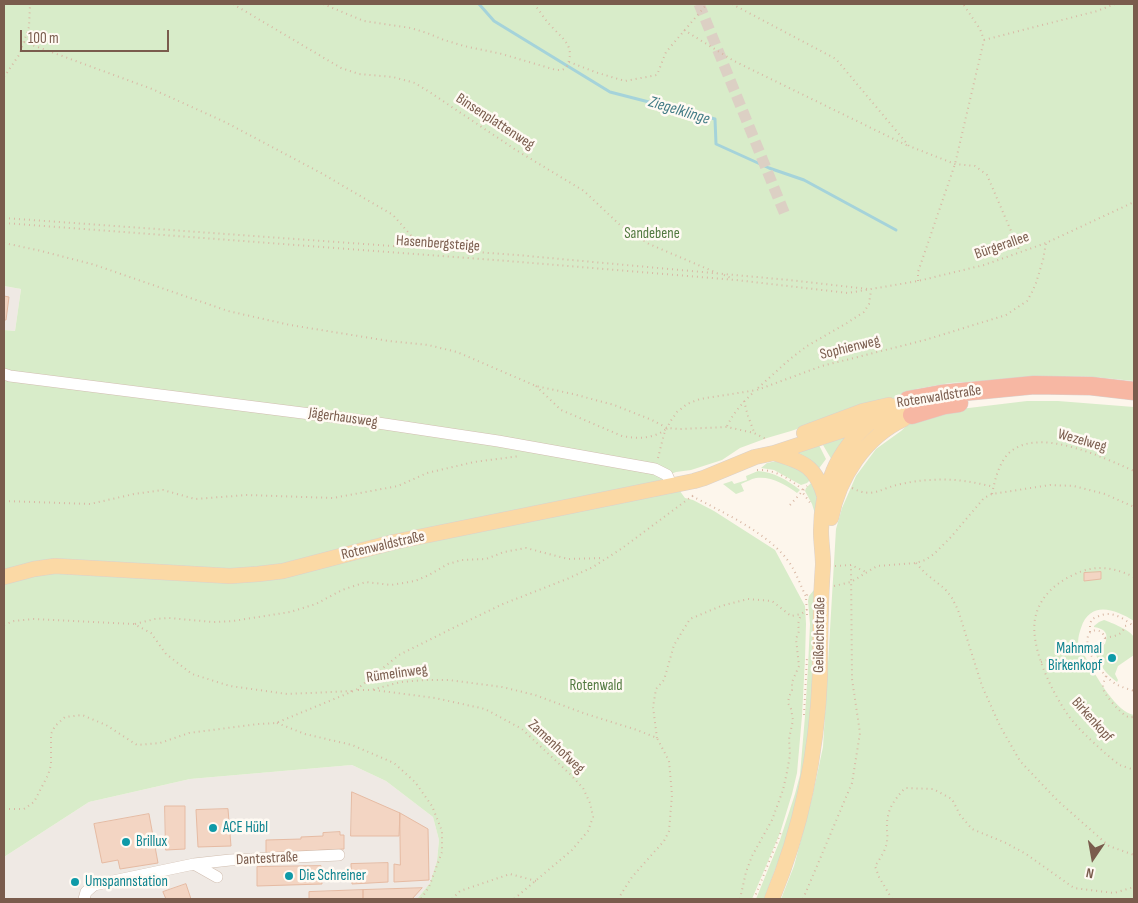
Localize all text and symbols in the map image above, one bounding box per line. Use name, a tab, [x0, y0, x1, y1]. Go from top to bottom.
scale bar	[22, 20, 171, 52]
text: 100 m	[28, 29, 59, 48]
street label: Binsenplattenweg	[452, 90, 538, 154]
water label: Ziegelklinge	[646, 93, 712, 129]
park label: Sandebene	[624, 225, 680, 243]
street label: Bürgerallee	[972, 228, 1032, 264]
street label: Hasenbergsteige	[395, 232, 481, 256]
street label: Sophienweg	[818, 332, 882, 364]
street label: Rotenwaldstraße	[896, 381, 982, 413]
street label: Jägerhausweg	[307, 404, 379, 432]
street label: Wezelweg	[1056, 425, 1108, 457]
street label: Rotenwaldstraße	[340, 528, 426, 564]
street label: Geißeichstraße	[810, 597, 830, 673]
place label: Mahnmal Birkenkopf	[1048, 640, 1102, 675]
marker: Mahnmal Birkenkopf	[1106, 652, 1118, 664]
street label: Rümelinweg	[365, 661, 429, 687]
park label: Rotenwald	[570, 677, 622, 695]
street label: Birkenkopf	[1067, 694, 1117, 746]
street label: Zamenhofweg	[524, 716, 588, 778]
place label: ACE Hübl	[223, 819, 268, 837]
marker: ACE Hübl	[207, 822, 219, 834]
place label: Brillux	[136, 833, 167, 851]
north arrow	[1068, 833, 1118, 883]
marker: Brillux	[120, 836, 132, 848]
street label: Dantestraße	[235, 848, 299, 870]
text: N	[1084, 864, 1095, 882]
place label: Die Schreiner	[299, 867, 366, 885]
marker: Die Schreiner	[283, 870, 295, 882]
place label: Umspannstation	[85, 873, 168, 891]
marker: Umspannstation	[69, 876, 81, 888]

